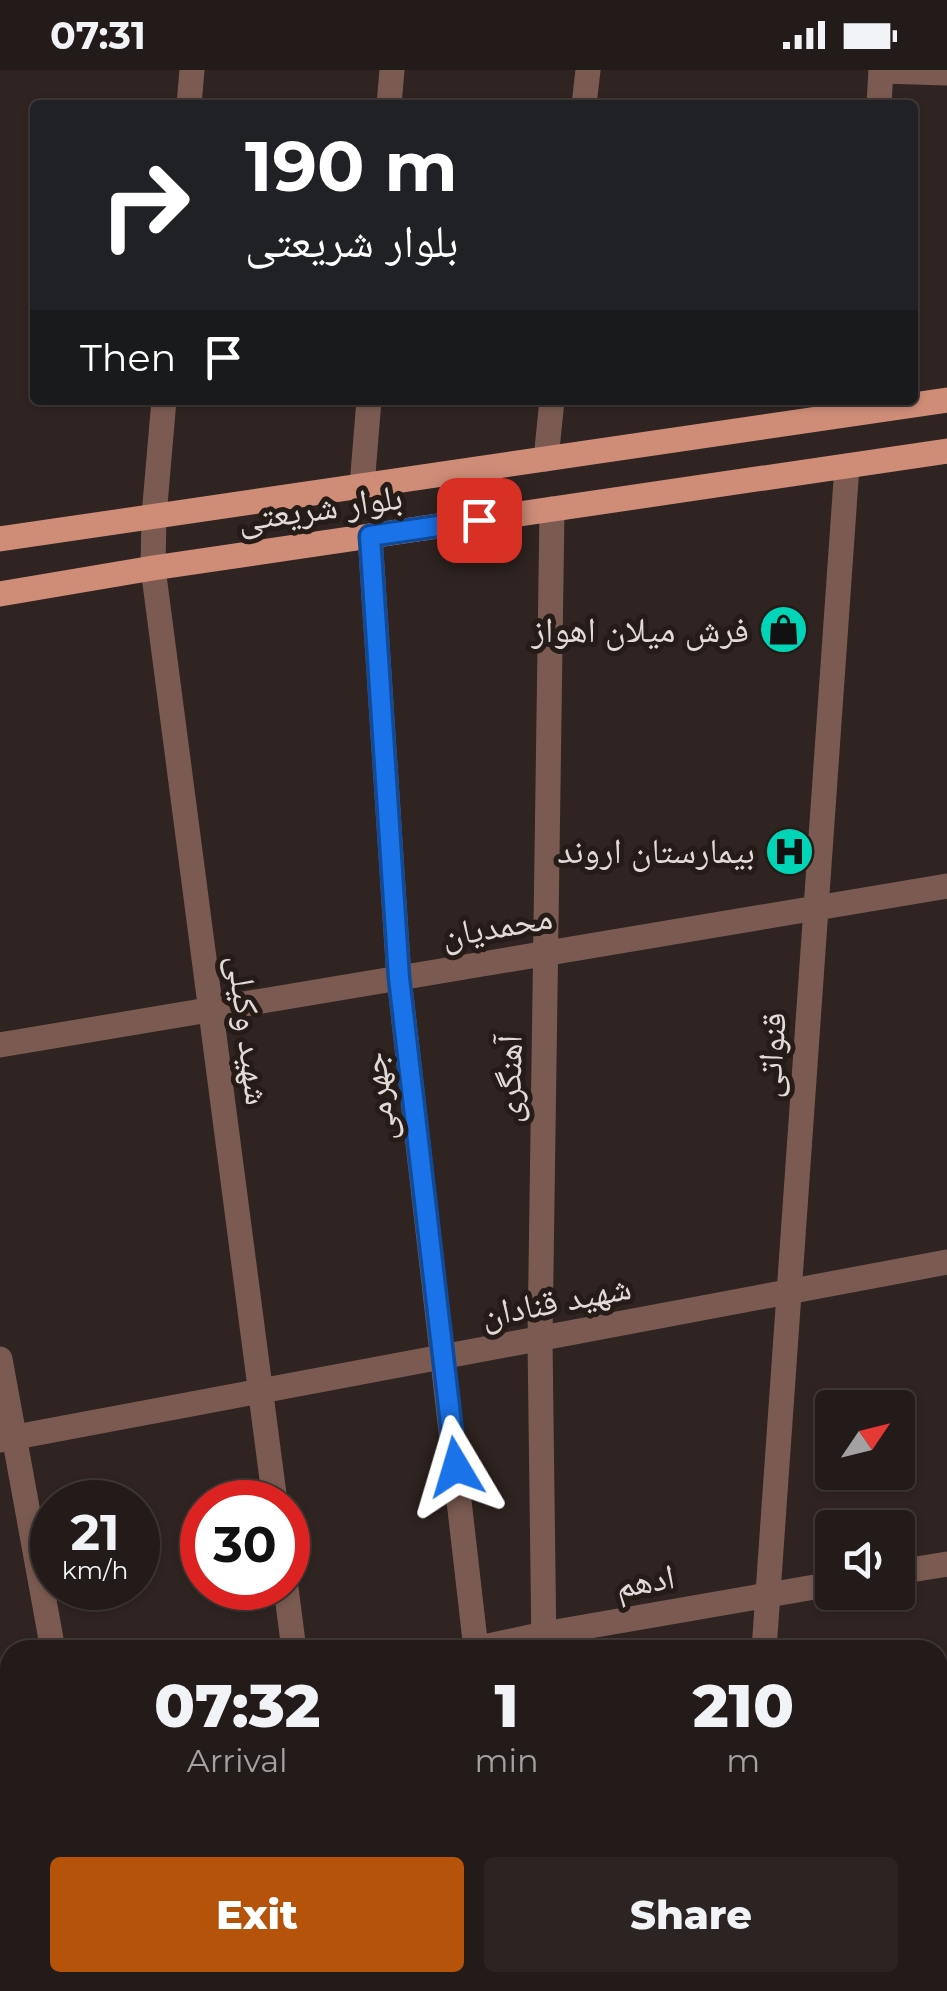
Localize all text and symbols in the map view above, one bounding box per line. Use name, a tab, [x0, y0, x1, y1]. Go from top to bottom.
text: 07:31	[50, 12, 146, 59]
text: 190 m	[245, 123, 458, 209]
icon: right	[80, 140, 210, 270]
text: بلوار شریعتی	[245, 213, 458, 268]
icon: arrive	[196, 330, 251, 385]
text: Then	[80, 334, 176, 381]
street label: بلوار شریعتی	[235, 475, 405, 540]
pin	[437, 478, 522, 563]
icon: arrive	[452, 493, 507, 548]
shop icon: فرش میلان اهواز	[758, 604, 810, 656]
place label: فرش میلان اهواز	[531, 608, 749, 651]
hospital icon: بیمارستان اروند	[764, 825, 816, 877]
place label: بیمارستان اروند	[557, 829, 755, 872]
street label: محمدیان	[438, 895, 556, 956]
street label: شهید وکیلی	[219, 952, 280, 1107]
street label: قنواتی	[746, 1011, 795, 1099]
street label: آهنگری	[486, 1033, 531, 1123]
street label: جهرمی	[351, 1050, 404, 1144]
street label: شهید قنادان	[477, 1265, 635, 1336]
north arrow	[815, 1390, 915, 1490]
map controls	[815, 1390, 915, 1610]
position arrow	[404, 1415, 508, 1519]
speed limit sign: 30	[180, 1480, 310, 1610]
text: 21	[70, 1502, 120, 1563]
button: sound	[815, 1510, 915, 1610]
street label: ادهم	[612, 1554, 678, 1609]
text: km/h	[62, 1555, 128, 1585]
text: 07:32	[154, 1669, 321, 1742]
text: 1	[494, 1669, 519, 1742]
text: 210	[693, 1669, 794, 1742]
text: Arrival	[187, 1741, 288, 1780]
text: min	[474, 1741, 539, 1780]
text: m	[726, 1741, 760, 1780]
button: Exit	[50, 1857, 464, 1972]
button: Share	[484, 1857, 898, 1972]

